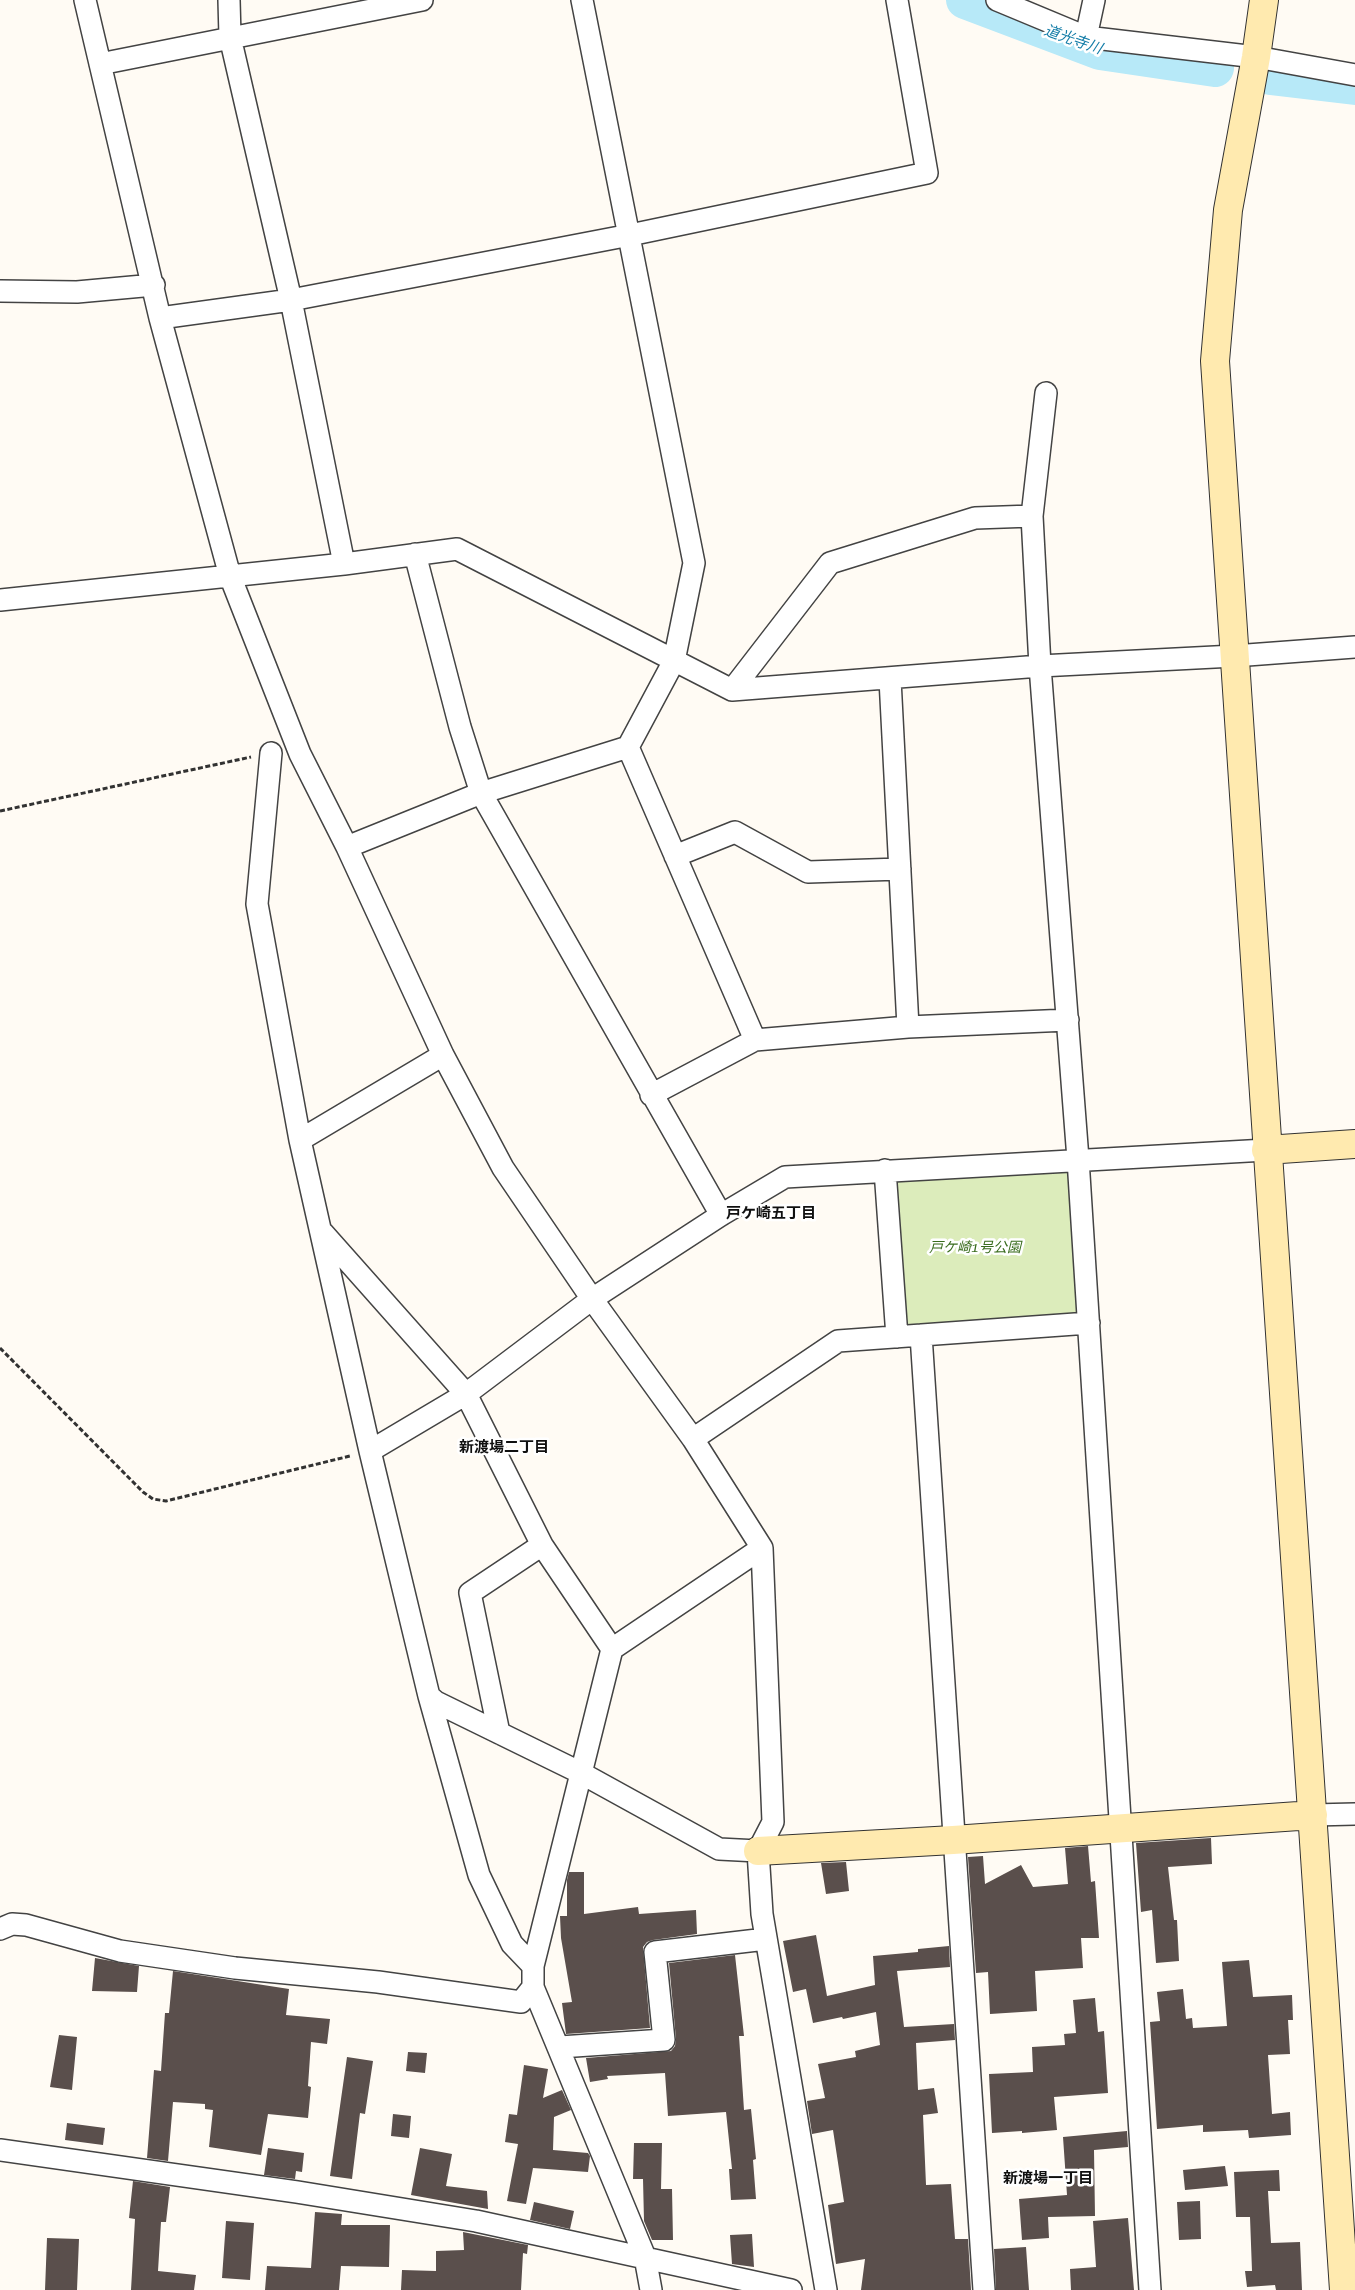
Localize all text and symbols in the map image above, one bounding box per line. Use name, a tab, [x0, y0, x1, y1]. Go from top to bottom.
water label: 道光寺川	[1042, 22, 1104, 58]
district label: 戸ケ崎五丁目	[726, 1205, 816, 1223]
park label: 戸ケ崎1号公園	[929, 1240, 1021, 1256]
district label: 新渡場二丁目	[459, 1439, 549, 1457]
district label: 新渡場一丁目	[1003, 2170, 1093, 2188]

